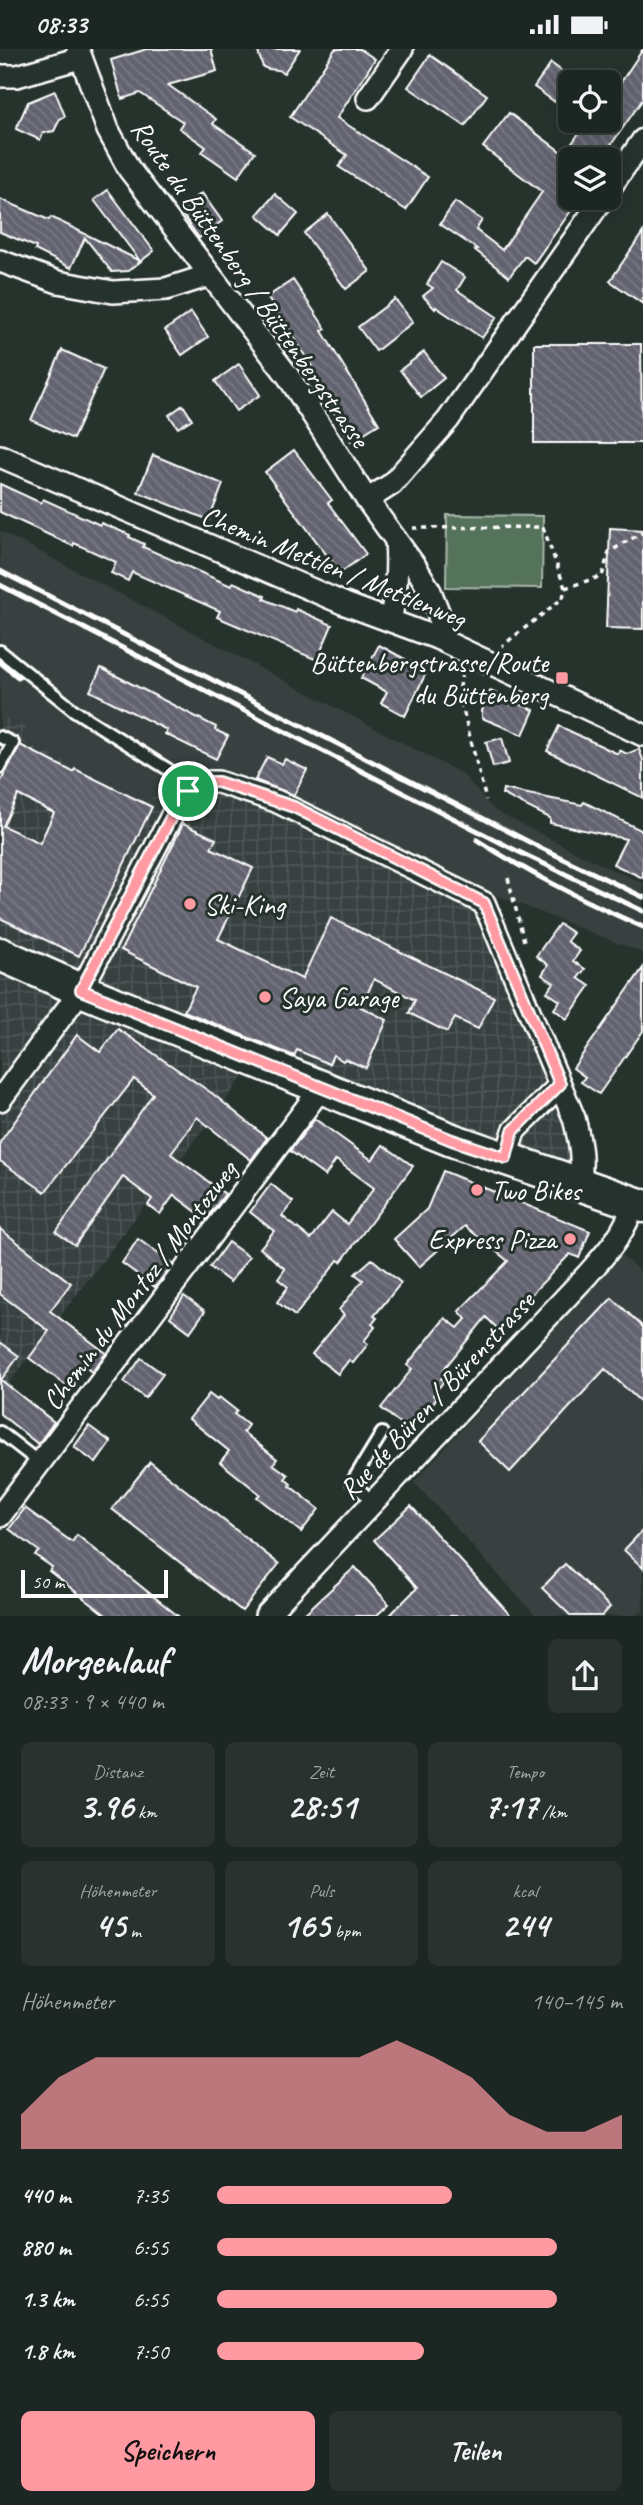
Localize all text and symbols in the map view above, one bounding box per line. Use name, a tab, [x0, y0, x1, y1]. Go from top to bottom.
text: 08:33	[35, 8, 87, 41]
map controls	[558, 70, 621, 210]
button: locate	[558, 70, 621, 133]
street label: Route du Büttenberg / Büttenbergstrasse	[124, 112, 379, 456]
button: layers	[558, 147, 621, 210]
street label: Chemin Mettlen / Mettlenweg	[197, 497, 473, 636]
place label: Büttenbergstrasse/Route du Büttenberg	[310, 645, 550, 712]
marker: Büttenbergstrasse/Route du Büttenberg	[554, 670, 570, 686]
pin	[158, 761, 218, 821]
icon: arrive	[169, 772, 207, 810]
place label: Ski-King	[204, 887, 287, 922]
marker: Ski-King	[182, 896, 198, 912]
place label: Saya Garage	[279, 980, 400, 1015]
marker: Saya Garage	[257, 989, 273, 1005]
street label: Chemin du Montoz / Montozweg	[34, 1152, 246, 1417]
place label: Two Bikes	[491, 1173, 583, 1208]
marker: Two Bikes	[469, 1182, 485, 1198]
place label: Express Pizza	[428, 1222, 559, 1257]
marker: Express Pizza	[562, 1231, 578, 1247]
street label: Rue de Büren / Bürenstrasse	[331, 1283, 543, 1507]
scale bar	[21, 1567, 168, 1599]
text: 50 m	[32, 1570, 64, 1594]
text: Morgenlauf	[21, 1637, 168, 1684]
button: share	[548, 1639, 622, 1713]
text: 08:33 · 9 × 440 m	[21, 1687, 164, 1716]
text: Distanz	[93, 1760, 143, 1784]
text: Zeit	[309, 1760, 334, 1784]
text: Tempo	[506, 1760, 544, 1784]
text: 3.96	[79, 1784, 133, 1829]
text: 28:51	[287, 1784, 356, 1829]
text: 7:17	[483, 1784, 537, 1829]
text: km	[133, 1800, 157, 1824]
text: /km	[537, 1800, 567, 1824]
text: Höhenmeter	[79, 1879, 156, 1903]
text: Puls	[309, 1879, 334, 1903]
text: kcal	[513, 1879, 538, 1903]
text: 45	[95, 1903, 126, 1948]
text: 165	[282, 1903, 330, 1948]
text: 244	[502, 1903, 549, 1948]
text: m	[126, 1919, 141, 1943]
text: bpm	[330, 1919, 361, 1943]
text: Höhenmeter	[21, 1987, 114, 2016]
text: 140–145 m	[531, 1987, 622, 2016]
text: 440 m	[21, 2181, 71, 2210]
text: 7:35	[133, 2181, 169, 2210]
text: 880 m	[21, 2233, 71, 2262]
text: 6:55	[133, 2233, 169, 2262]
text: 1.3 km	[21, 2285, 75, 2314]
text: 6:55	[133, 2285, 169, 2314]
text: 1.8 km	[21, 2337, 75, 2366]
text: 7:50	[133, 2337, 169, 2366]
button: Speichern	[21, 2411, 315, 2491]
button: Teilen	[329, 2411, 622, 2491]

